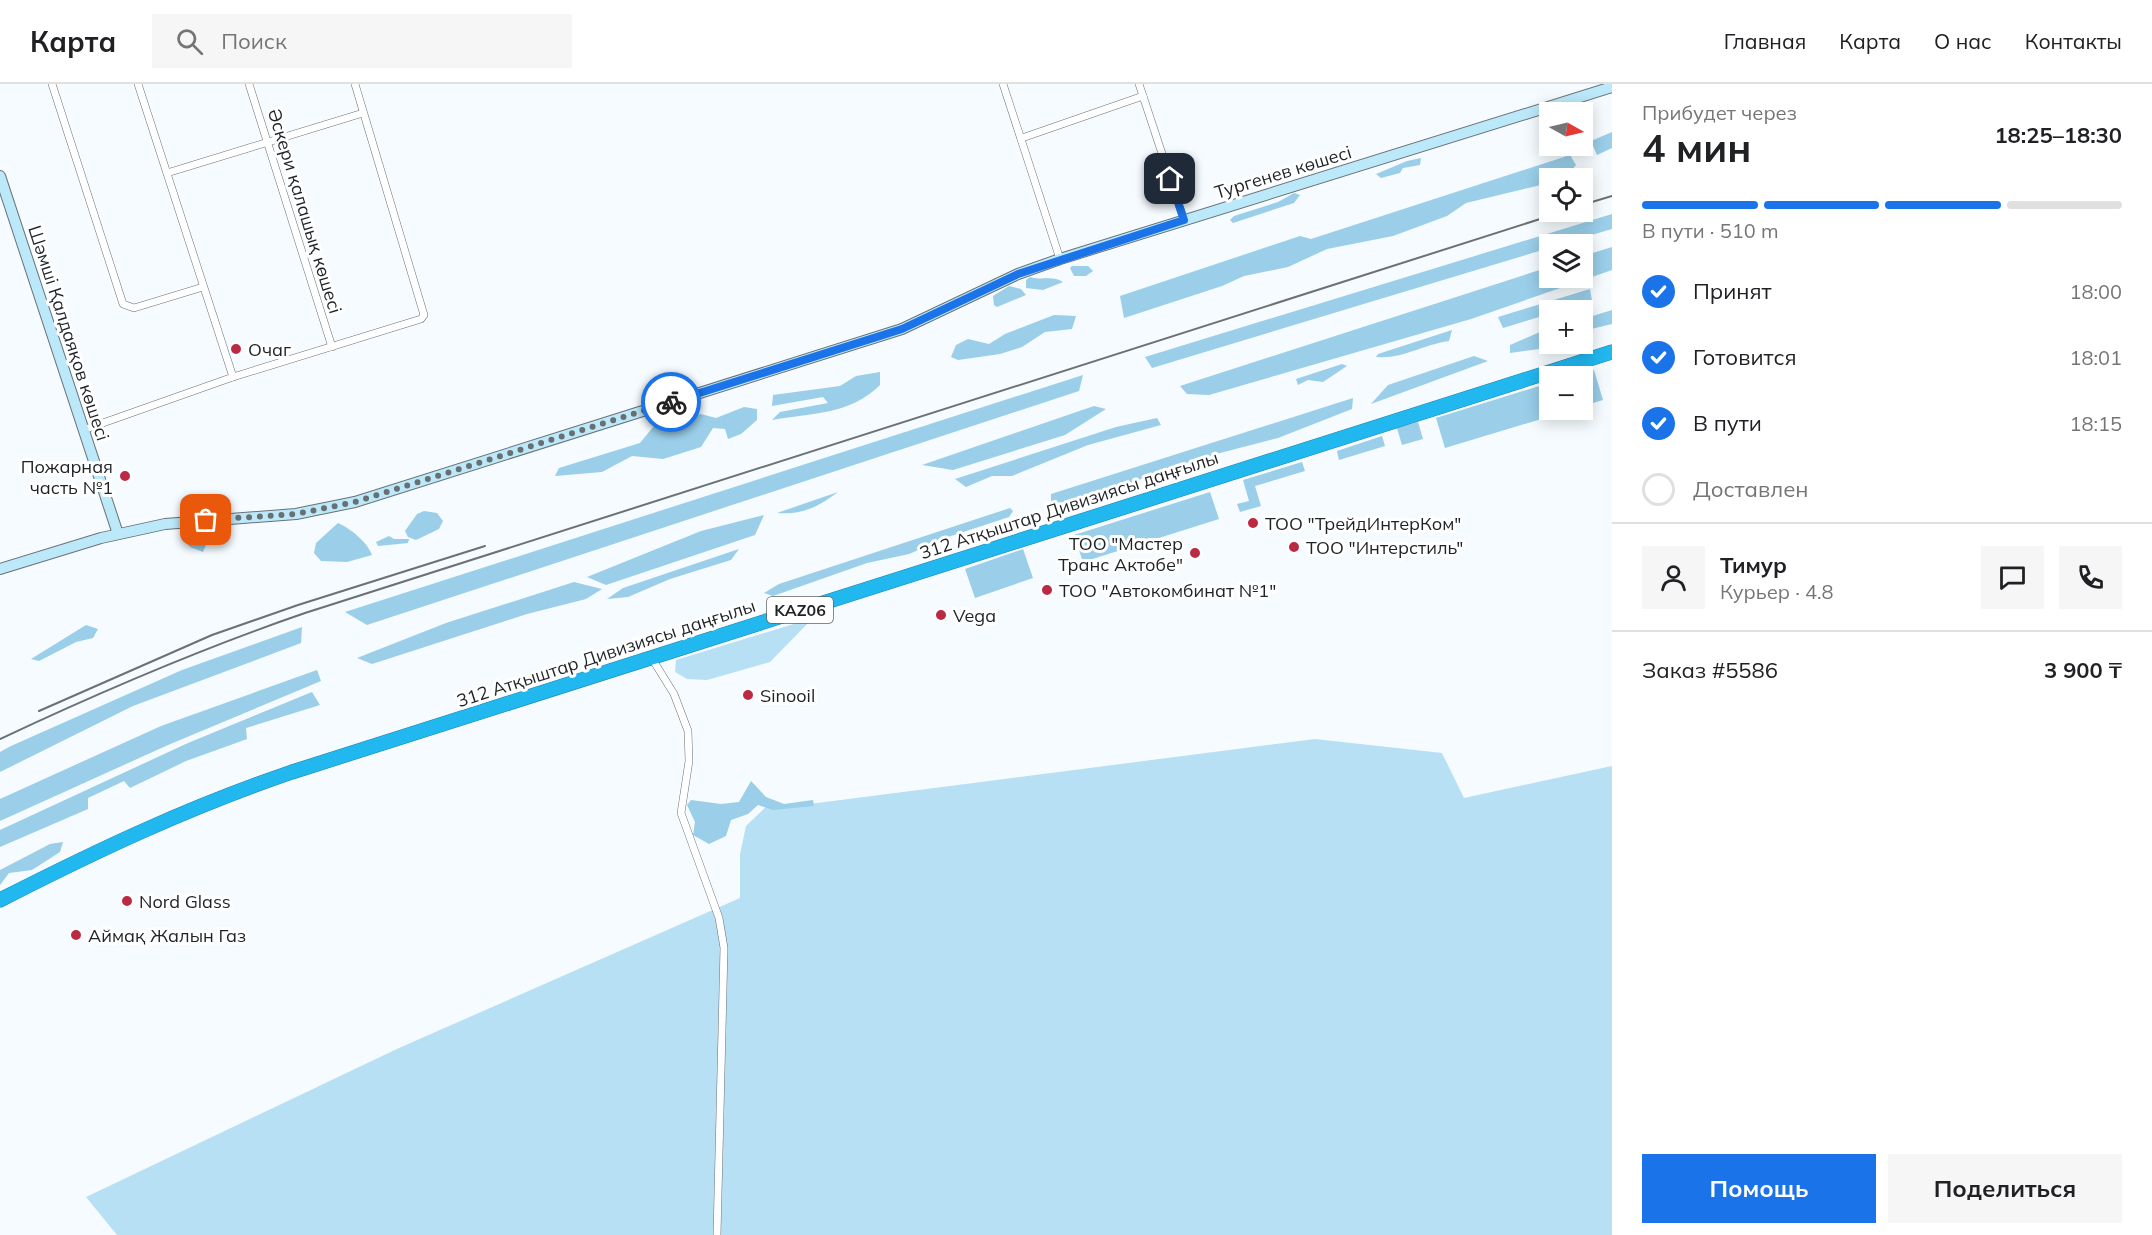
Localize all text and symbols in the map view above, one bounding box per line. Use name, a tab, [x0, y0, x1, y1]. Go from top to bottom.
search box	[152, 14, 572, 68]
text: Карта	[30, 24, 116, 59]
icon: search	[173, 25, 206, 58]
text: Поиск	[221, 27, 287, 55]
text: Главная	[1724, 28, 1806, 54]
text: Карта	[1839, 28, 1901, 54]
text: О нас	[1934, 28, 1992, 54]
text: Контакты	[2025, 28, 2122, 54]
text: Прибудет через	[1642, 100, 1797, 125]
north arrow	[1539, 102, 1593, 156]
map controls	[1539, 102, 1593, 420]
street label: Әскери қалашық көшесі	[263, 106, 347, 316]
text: 18:25–18:30	[1994, 121, 2122, 149]
text: 4 мин	[1642, 123, 1751, 172]
street label: Тургенев көшесі	[1212, 140, 1354, 204]
pin	[1144, 153, 1195, 204]
icon: home	[1153, 162, 1186, 195]
button: locate	[1539, 168, 1593, 222]
text: В пути · 510 m	[1642, 218, 1778, 243]
street label: Шәмші Қалдаяқов көшесі	[23, 222, 115, 444]
button: layers	[1539, 234, 1593, 288]
icon: check	[1642, 275, 1675, 308]
text: Принят	[1693, 277, 1772, 305]
text: 18:00	[2069, 279, 2122, 304]
button: +	[1539, 300, 1593, 354]
place label: Очаг	[248, 338, 291, 361]
icon: check	[1642, 341, 1675, 374]
marker: Очаг	[229, 342, 243, 356]
text: Готовится	[1693, 343, 1797, 371]
text: 18:01	[2069, 345, 2122, 370]
button: −	[1539, 366, 1593, 420]
courier	[641, 372, 701, 432]
icon: bike	[655, 386, 688, 419]
icon: check	[1642, 407, 1675, 440]
text: В пути	[1693, 409, 1762, 437]
text: 18:15	[2069, 411, 2122, 436]
street label: 312 Атқыштар Дивизиясы даңғылы	[917, 446, 1221, 564]
place label: Пожарная часть №1	[21, 455, 113, 499]
marker: Пожарная часть №1	[118, 469, 132, 483]
text: Доставлен	[1693, 475, 1809, 503]
pin	[180, 494, 231, 545]
icon: bag	[189, 503, 222, 536]
place label: ТОО "ТрейдИнтерКом"	[1265, 512, 1461, 535]
marker: ТОО "ТрейдИнтерКом"	[1246, 516, 1260, 530]
place label: ТОО "Мастер Транс Актобе"	[1058, 532, 1183, 576]
place label: ТОО "Интерстиль"	[1306, 536, 1463, 559]
marker: ТОО "Интерстиль"	[1287, 540, 1301, 554]
marker: ТОО "Мастер Транс Актобе"	[1188, 546, 1202, 560]
button: person	[1642, 546, 1705, 609]
button: chat	[1981, 546, 2044, 609]
button: phone	[2059, 546, 2122, 609]
text: Тимур	[1720, 551, 1787, 579]
place label: ТОО "Автокомбинат №1"	[1059, 579, 1276, 602]
text: Курьер · 4.8	[1720, 579, 1834, 604]
marker: ТОО "Автокомбинат №1"	[1040, 583, 1054, 597]
street label: 312 Атқыштар Дивизиясы даңғылы	[454, 594, 758, 712]
road number: KАZ06	[767, 597, 833, 623]
place label: Vega	[953, 604, 996, 627]
marker: Vega	[934, 608, 948, 622]
text: Заказ #5586	[1642, 656, 1778, 684]
text: 3 900 ₸	[2044, 656, 2122, 684]
place label: Sinooil	[760, 684, 815, 707]
marker: Sinooil	[741, 688, 755, 702]
place label: Nord Glass	[139, 890, 231, 913]
marker: Nord Glass	[120, 894, 134, 908]
place label: Аймақ Жалын Газ	[88, 924, 246, 947]
marker: Аймақ Жалын Газ	[69, 928, 83, 942]
button: Помощь	[1642, 1154, 1876, 1223]
button: Поделиться	[1888, 1154, 2122, 1223]

